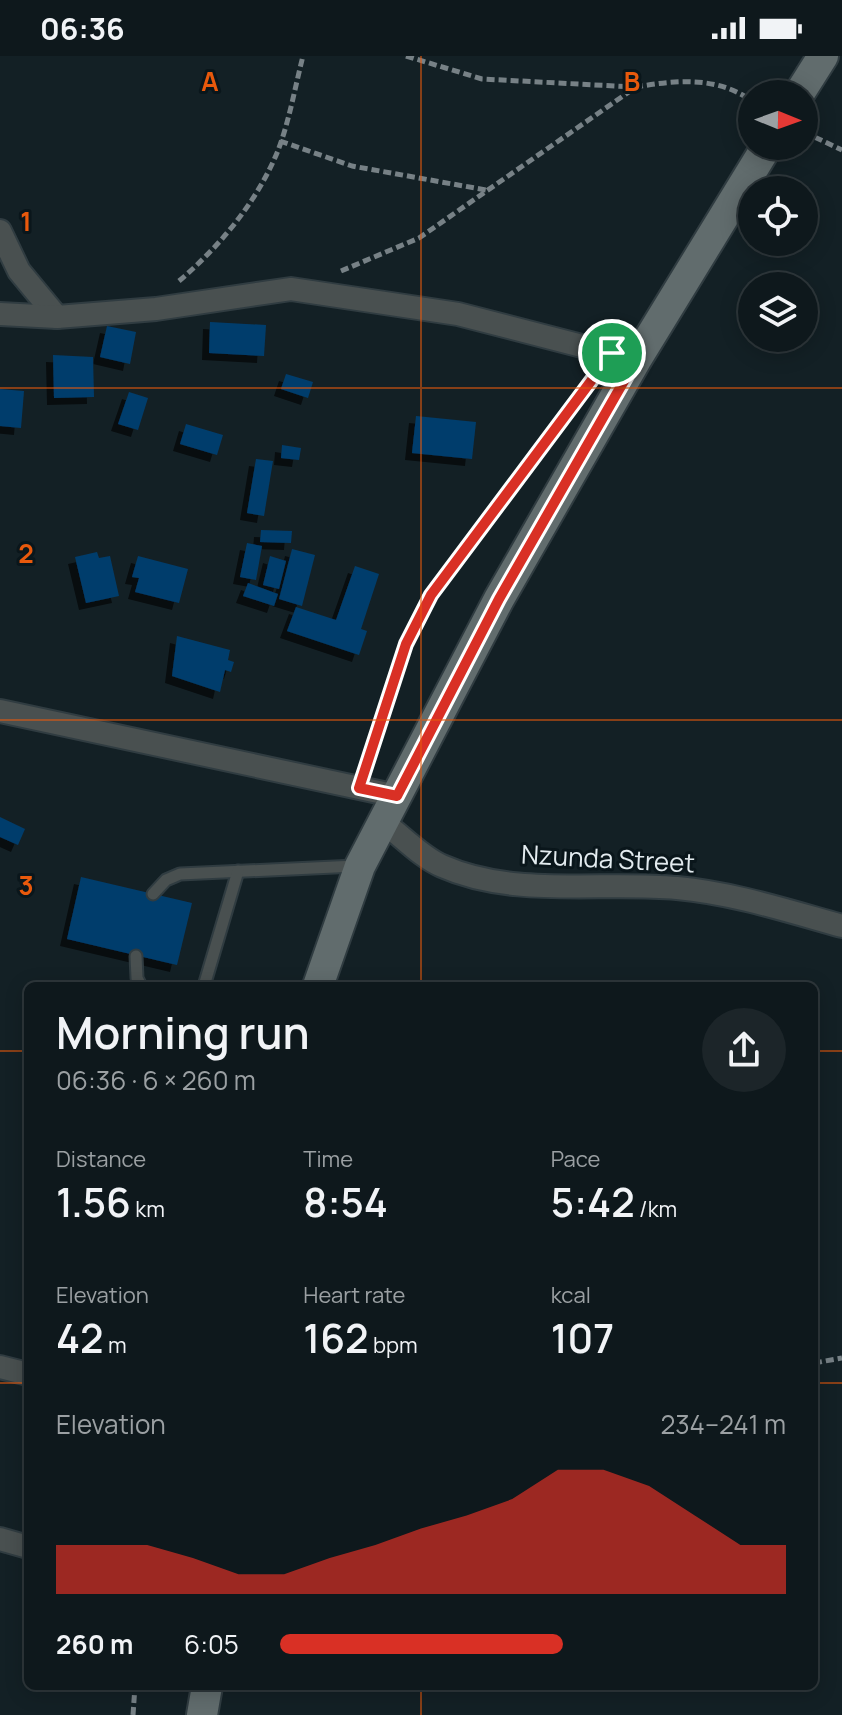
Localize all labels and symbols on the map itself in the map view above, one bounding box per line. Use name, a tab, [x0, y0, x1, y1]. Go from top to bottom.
text: A	[201, 63, 219, 99]
text: B	[624, 63, 640, 99]
north arrow	[738, 80, 818, 160]
text: 1	[20, 203, 32, 239]
pin	[578, 319, 646, 387]
text: 2	[18, 535, 34, 571]
street label: Nzunda Street	[520, 835, 696, 881]
text: 3	[18, 867, 34, 903]

